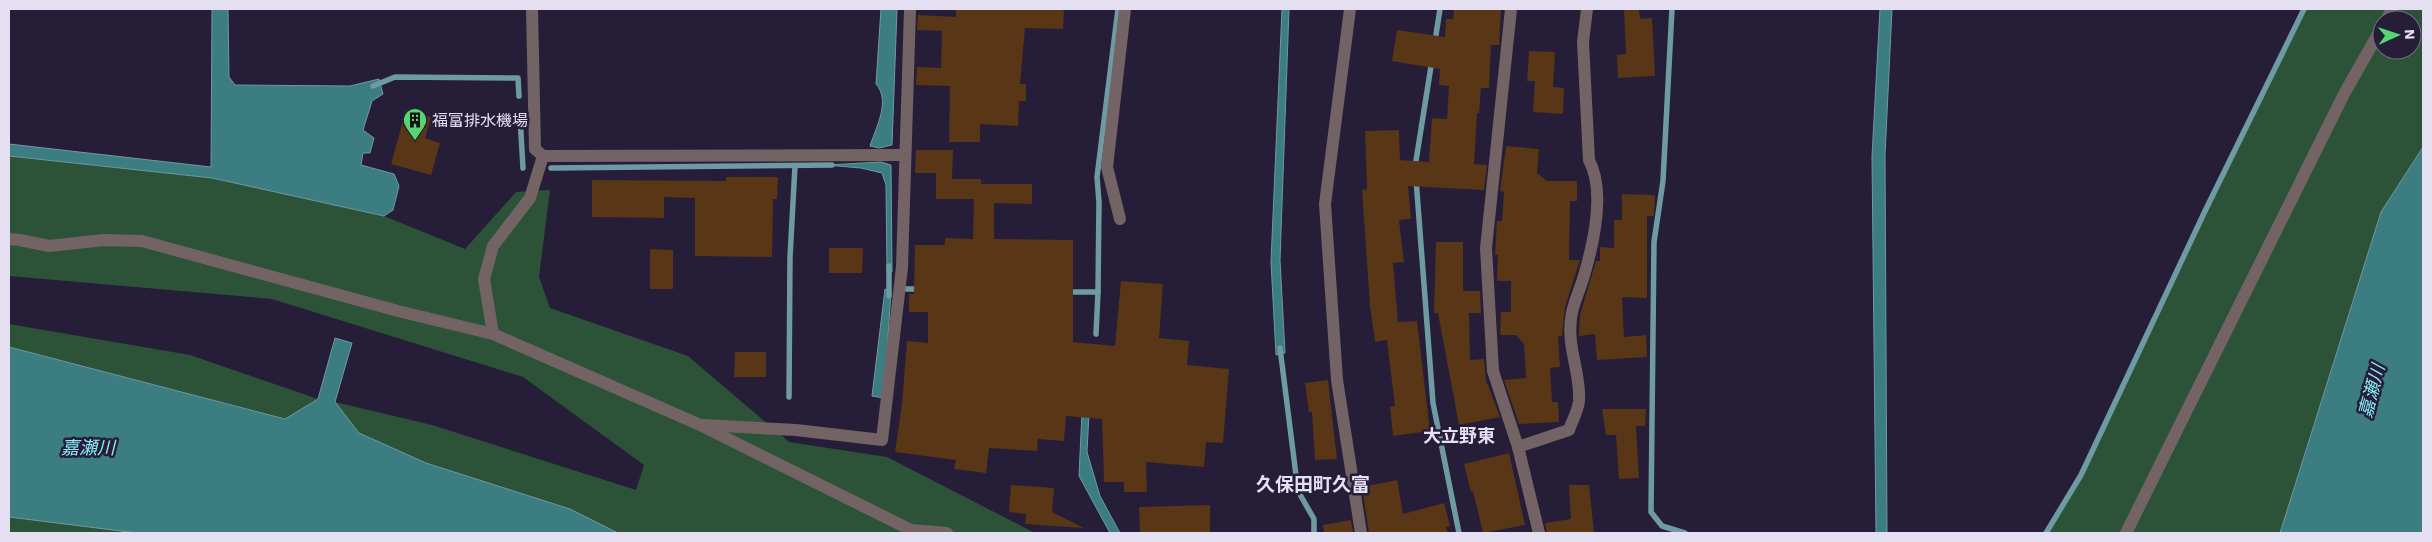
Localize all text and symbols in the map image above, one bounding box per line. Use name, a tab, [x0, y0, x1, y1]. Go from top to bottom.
north arrow	[2372, 10, 2422, 60]
text: N	[2402, 29, 2418, 40]
building icon: 福富排水機場	[402, 107, 428, 141]
place label: 福富排水機場	[432, 111, 528, 130]
water label: 嘉瀬川	[2354, 360, 2389, 420]
district label: 大立野東	[1423, 425, 1495, 446]
water label: 嘉瀬川	[61, 437, 117, 458]
district label: 久保田町久富	[1256, 473, 1370, 496]

